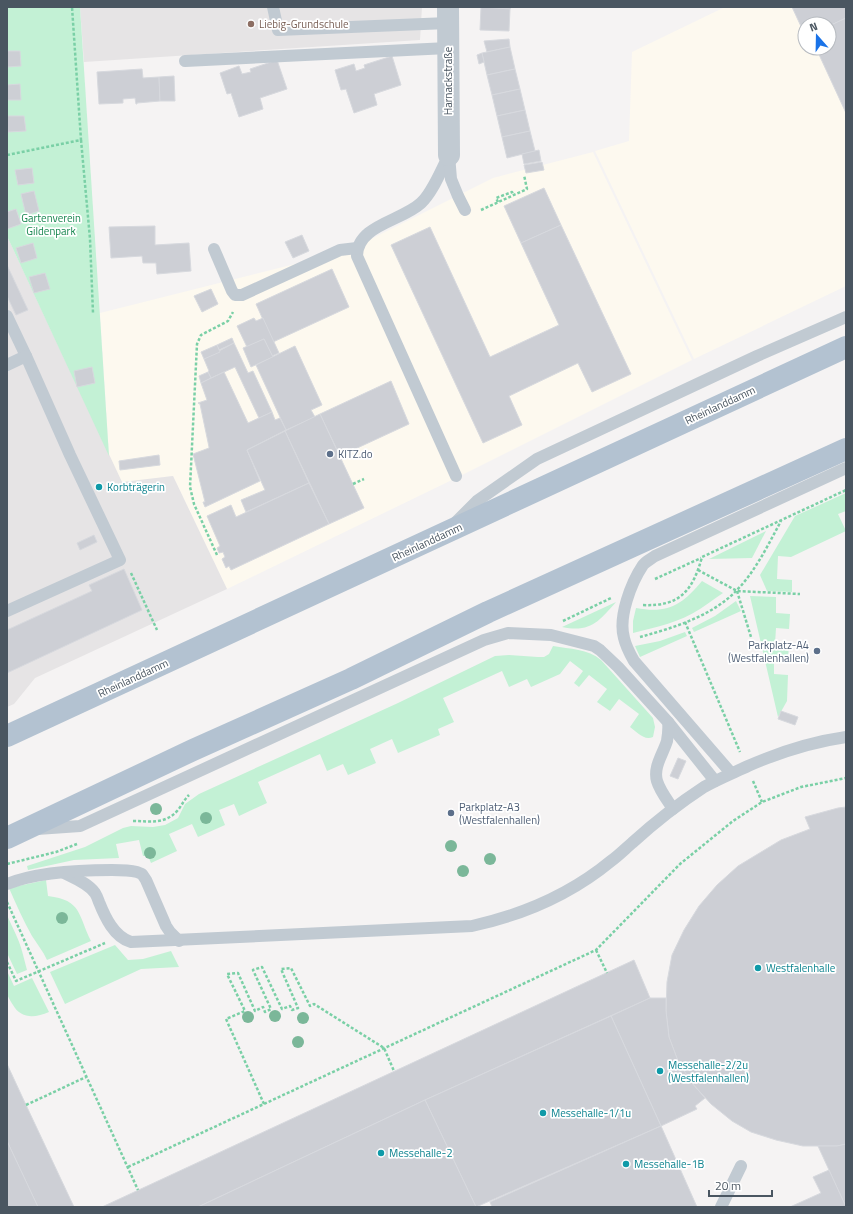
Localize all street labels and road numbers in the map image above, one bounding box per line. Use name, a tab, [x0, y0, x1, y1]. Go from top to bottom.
street label: Harnackstraße	[440, 46, 456, 115]
street label: Rheinlanddamm	[682, 382, 758, 428]
street label: Rheinlanddamm	[389, 519, 465, 565]
street label: Rheinlanddamm	[95, 655, 171, 701]

